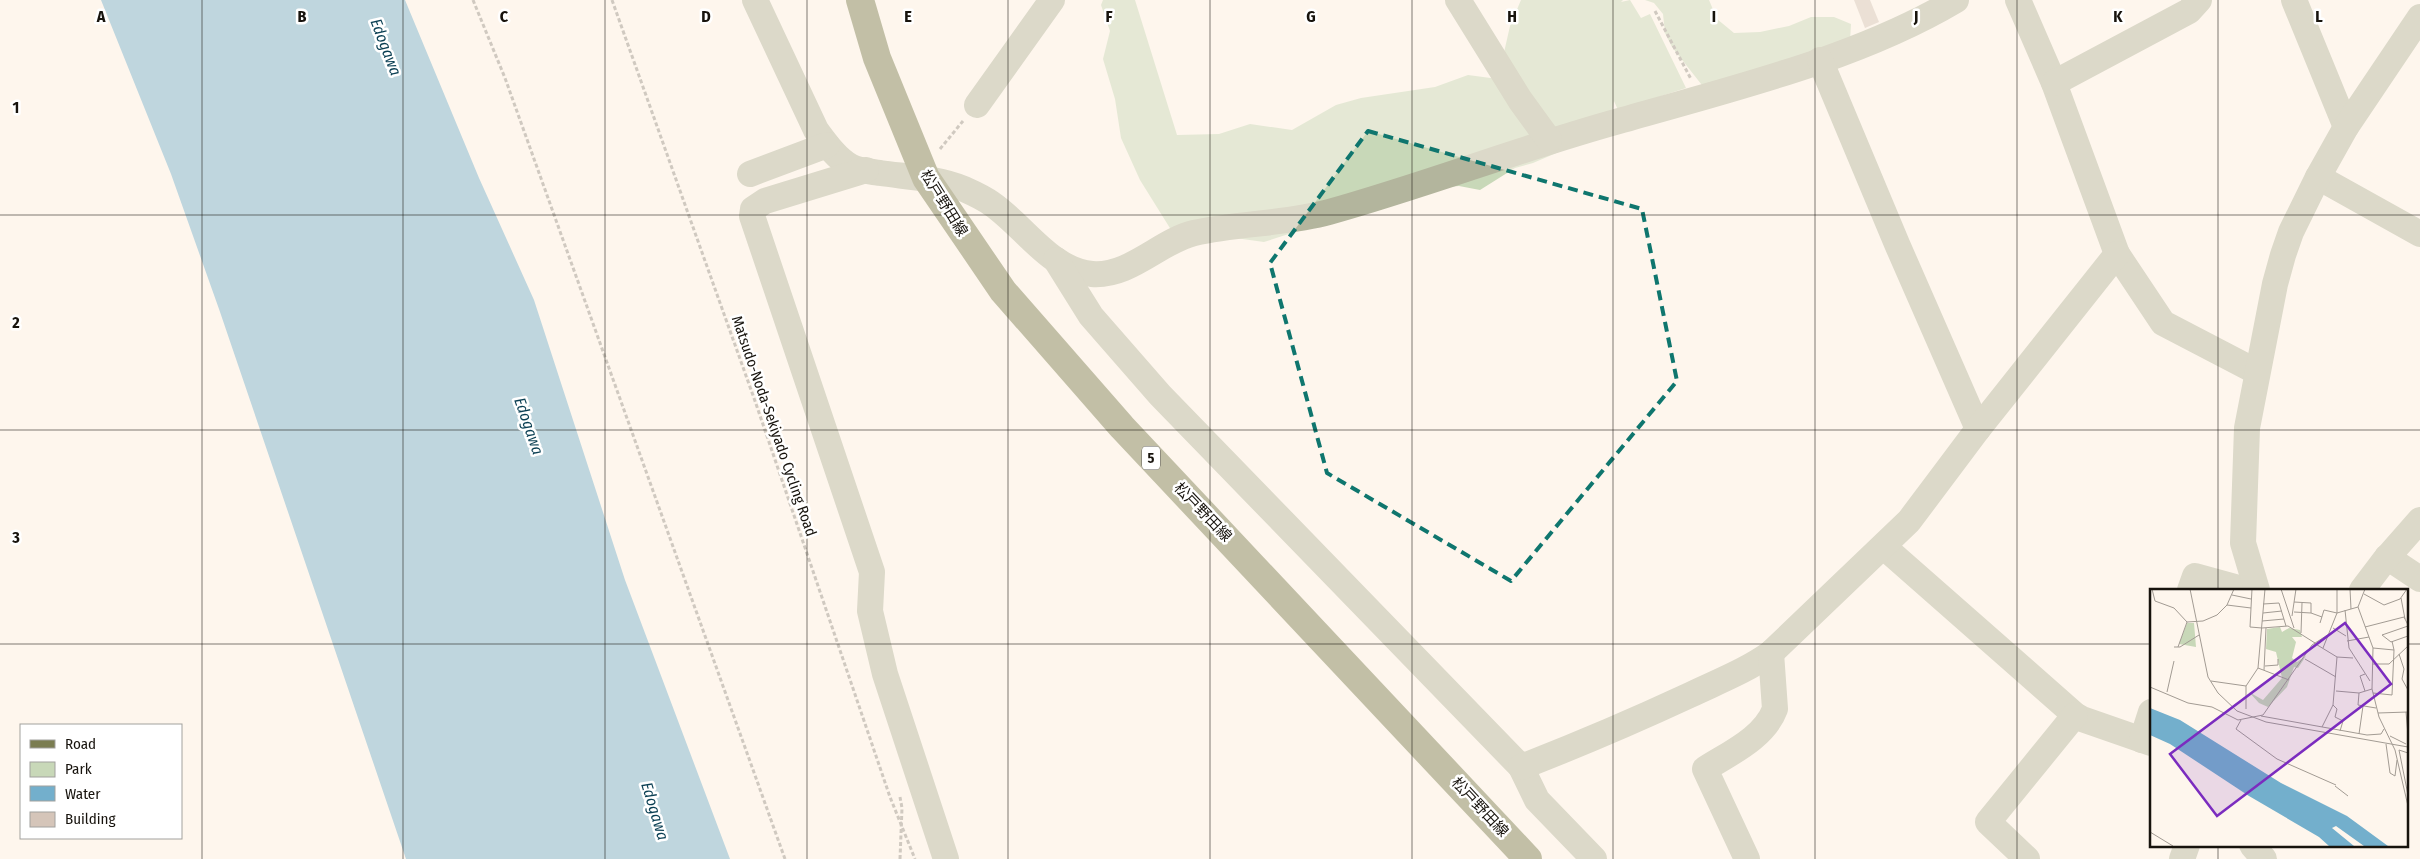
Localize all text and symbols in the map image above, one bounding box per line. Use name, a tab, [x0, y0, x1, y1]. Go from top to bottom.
text: A	[96, 7, 106, 26]
text: B	[298, 7, 307, 26]
text: C	[500, 7, 509, 26]
text: D	[701, 7, 711, 26]
text: E	[904, 7, 912, 26]
text: F	[1105, 7, 1113, 26]
text: G	[1306, 7, 1316, 26]
text: H	[1507, 7, 1517, 26]
text: I	[1712, 7, 1716, 26]
text: J	[1913, 7, 1918, 26]
text: K	[2113, 7, 2123, 26]
text: L	[2315, 7, 2323, 26]
water label: Edogawa	[366, 16, 406, 78]
text: 1	[13, 98, 19, 117]
street label: 松戸野田線	[916, 166, 972, 240]
text: 2	[11, 313, 20, 332]
street label: Matsudo-Noda-Sekiyado Cycling Road	[728, 313, 820, 539]
water label: Edogawa	[510, 395, 548, 457]
road number: 5	[1142, 446, 1160, 469]
street label: 松戸野田線	[1170, 479, 1236, 545]
text: 3	[11, 528, 20, 547]
inset map	[2150, 589, 2408, 846]
legend	[20, 724, 182, 839]
text: Road	[65, 735, 96, 753]
text: Park	[65, 760, 92, 778]
street label: 松戸野田線	[1448, 773, 1512, 841]
water label: Edogawa	[637, 780, 673, 842]
text: Water	[65, 785, 101, 803]
text: Building	[65, 810, 116, 828]

